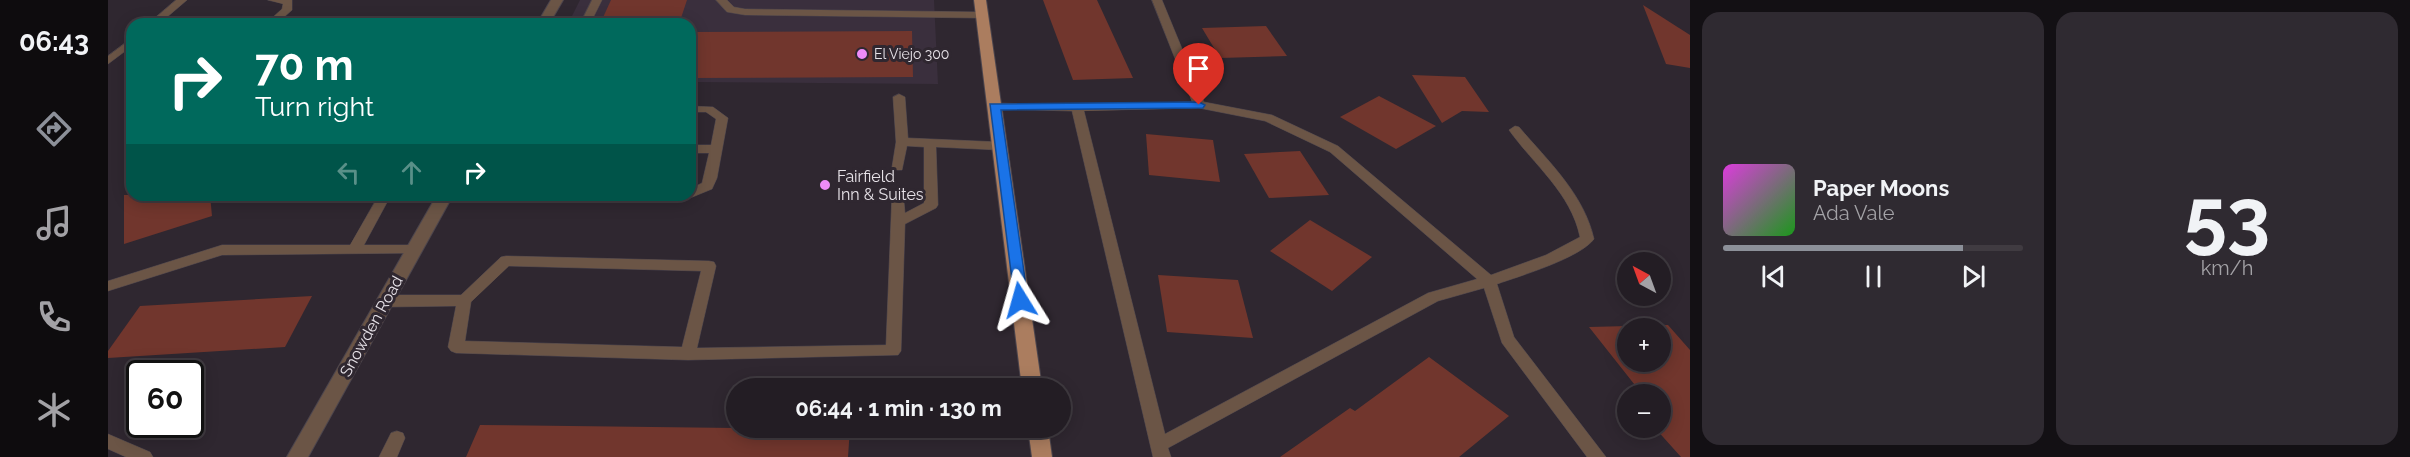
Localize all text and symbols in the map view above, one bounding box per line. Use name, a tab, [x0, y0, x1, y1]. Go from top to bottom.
text: 06:43	[19, 26, 89, 57]
text: 70 m	[255, 41, 354, 90]
icon: right	[156, 42, 234, 120]
pin	[1173, 43, 1224, 105]
place label: El Viejo 300	[874, 46, 949, 62]
marker: El Viejo 300	[855, 47, 869, 61]
icon: arrive	[1182, 52, 1215, 85]
text: Turn right	[255, 91, 374, 122]
icon: directions	[33, 108, 75, 150]
icon: left	[332, 156, 365, 189]
icon: ahead	[395, 156, 428, 189]
icon: right	[458, 156, 491, 189]
place label: Fairfield Inn & Suites	[837, 167, 924, 204]
text: 53	[2184, 171, 2270, 262]
text: Paper Moons	[1813, 175, 1949, 201]
marker: Fairfield Inn & Suites	[818, 178, 832, 192]
text: Ada Vale	[1813, 201, 1895, 225]
icon: music	[33, 202, 75, 244]
north arrow	[1617, 252, 1671, 306]
map controls	[1617, 252, 1671, 438]
text: km/h	[2201, 256, 2253, 280]
icon: previous	[1757, 260, 1790, 293]
icon: pause	[1857, 260, 1890, 293]
icon: next	[1957, 260, 1990, 293]
position arrow	[988, 268, 1052, 332]
street label: Snowden Road	[336, 273, 407, 380]
icon: phone	[33, 296, 75, 338]
button: +	[1617, 318, 1671, 372]
speed limit sign: 60	[126, 360, 204, 438]
button: −	[1617, 384, 1671, 438]
icon: climate	[33, 389, 75, 431]
text: 06:44 · 1 min · 130 m	[795, 395, 1002, 421]

